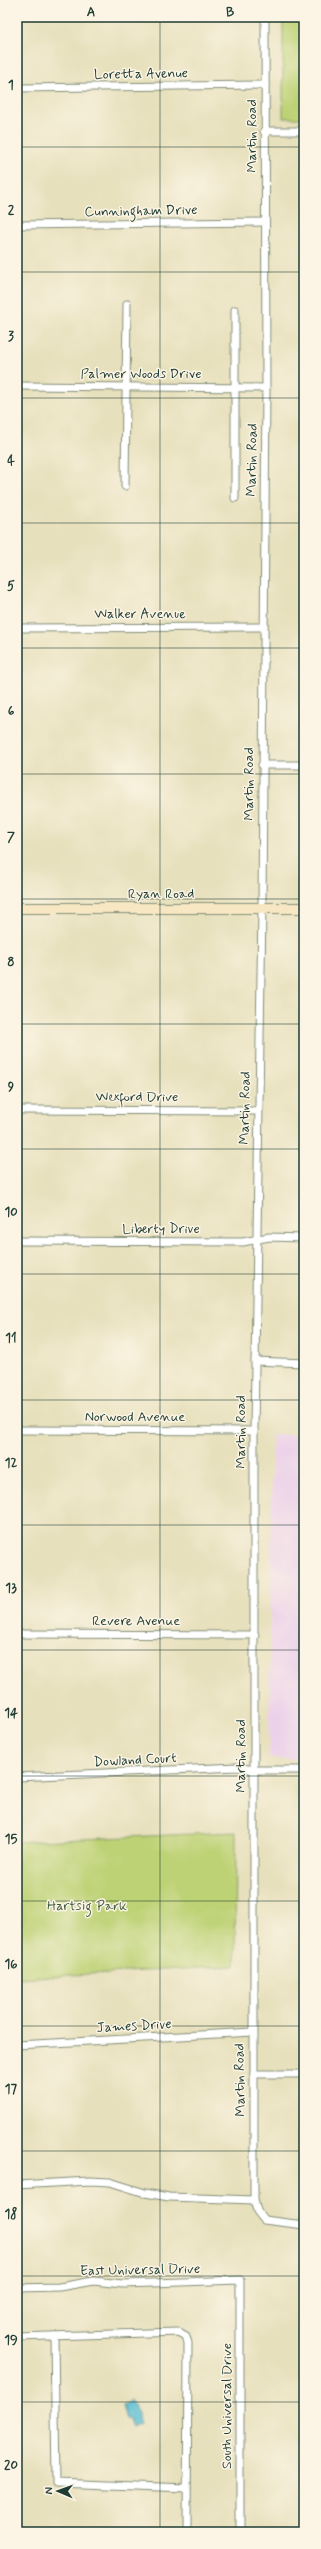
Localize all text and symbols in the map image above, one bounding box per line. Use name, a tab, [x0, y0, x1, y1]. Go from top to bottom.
text: A	[87, 4, 95, 21]
text: B	[226, 4, 235, 21]
street label: Loretta Avenue	[94, 64, 188, 84]
text: 1	[8, 77, 14, 94]
street label: Martin Road	[243, 99, 261, 173]
street label: Cunningham Drive	[84, 201, 198, 223]
text: 2	[8, 202, 15, 219]
text: 3	[8, 328, 14, 345]
street label: Palmer Woods Drive	[80, 365, 202, 383]
street label: Martin Road	[242, 423, 262, 497]
text: 4	[7, 453, 15, 470]
text: 5	[7, 578, 15, 595]
street label: Walker Avenue	[94, 605, 186, 623]
text: 6	[8, 703, 15, 720]
street label: Martin Road	[240, 747, 258, 821]
text: 7	[7, 829, 15, 846]
street label: Ryan Road	[128, 885, 194, 903]
text: 8	[7, 954, 15, 971]
street label: Martin Road	[235, 1071, 255, 1145]
text: 9	[8, 1079, 15, 1096]
street label: Wexford Drive	[96, 1088, 178, 1108]
text: 10	[4, 1204, 18, 1221]
street label: Liberty Drive	[122, 1220, 200, 1238]
text: 11	[5, 1330, 17, 1347]
street label: Martin Road	[232, 1395, 250, 1469]
street label: Norwood Avenue	[85, 1408, 185, 1426]
text: 12	[5, 1455, 17, 1472]
text: 13	[5, 1580, 17, 1597]
street label: Revere Avenue	[92, 1612, 180, 1630]
text: 14	[4, 1705, 18, 1722]
street label: Martin Road	[232, 1719, 250, 1793]
street label: Dowland Court	[93, 1749, 177, 1771]
text: 15	[5, 1831, 17, 1848]
park label: Hartsig Park	[47, 1897, 127, 1917]
text: 16	[4, 1956, 18, 1973]
street label: James Drive	[96, 2015, 172, 2037]
street label: Martin Road	[230, 2043, 250, 2117]
text: 17	[5, 2081, 18, 2098]
text: 18	[5, 2206, 17, 2223]
street label: East Universal Drive	[80, 2260, 200, 2280]
text: 19	[4, 2332, 18, 2349]
street label: South Universal Drive	[218, 2343, 236, 2469]
text: 20	[4, 2457, 18, 2474]
north arrow	[38, 2471, 78, 2511]
text: N	[42, 2487, 56, 2495]

